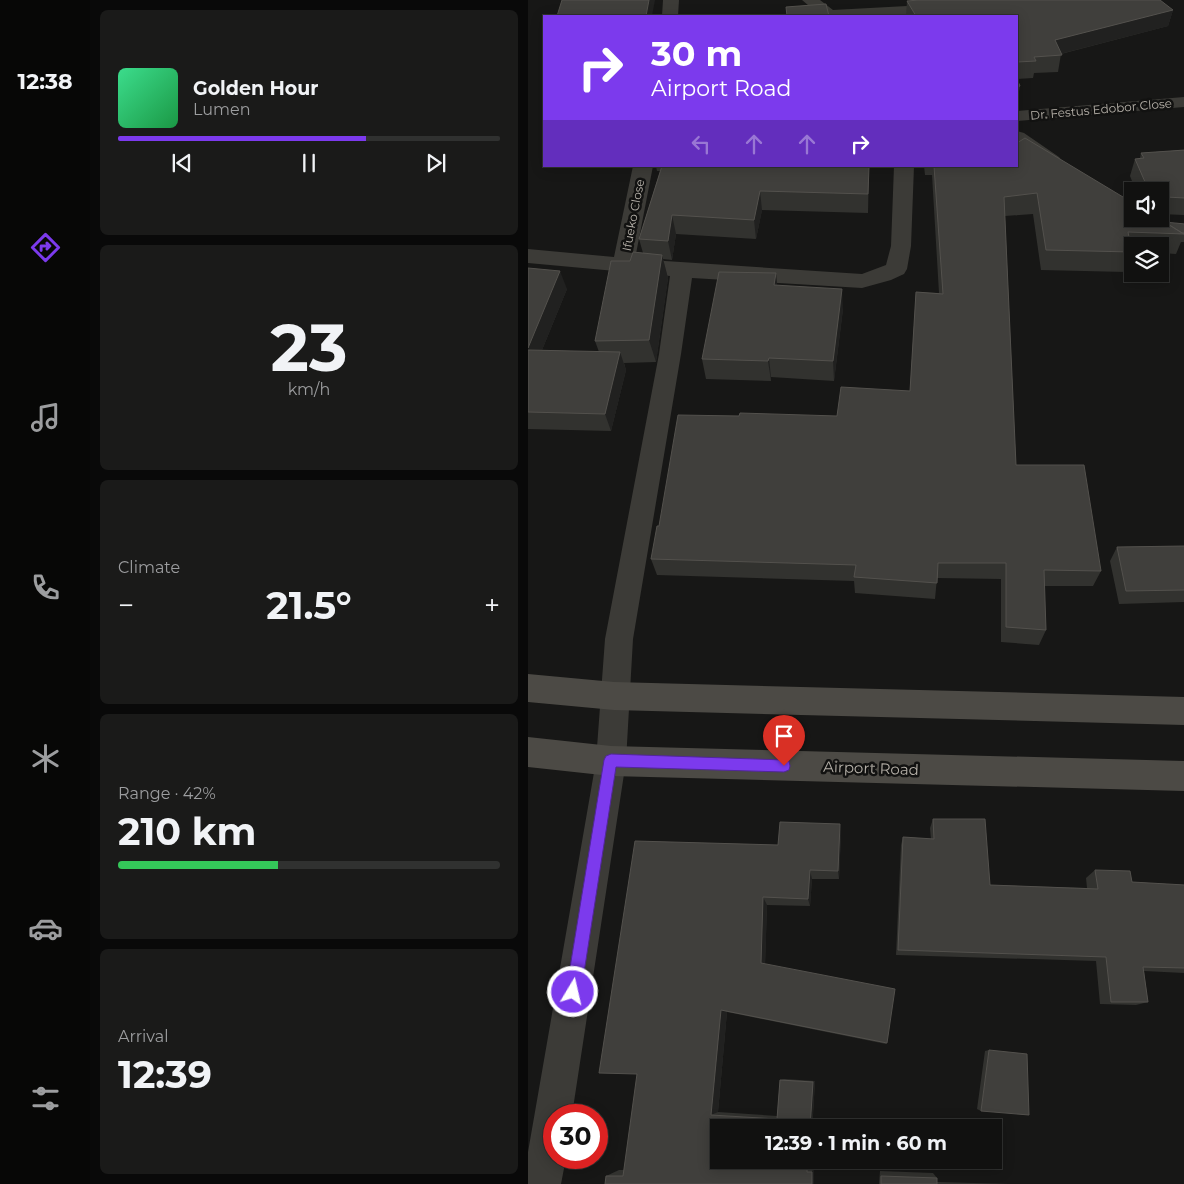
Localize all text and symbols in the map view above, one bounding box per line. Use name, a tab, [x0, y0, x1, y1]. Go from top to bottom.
text: 30 m	[651, 32, 742, 75]
icon: right	[568, 35, 633, 100]
text: 12:38	[18, 68, 72, 95]
text: Airport Road	[651, 75, 791, 102]
text: Golden Hour	[193, 77, 319, 100]
street label: Dr. Festus Edobor Close	[1029, 95, 1173, 123]
text: Lumen	[193, 100, 251, 119]
icon: left	[687, 130, 715, 158]
icon: ahead	[740, 130, 768, 158]
icon: ahead	[793, 130, 821, 158]
icon: right	[846, 130, 874, 158]
icon: previous	[168, 149, 196, 177]
icon: pause	[295, 149, 323, 177]
icon: next	[422, 149, 450, 177]
street label: Ifueko Close	[619, 178, 647, 252]
map controls	[1124, 182, 1169, 282]
button: sound	[1124, 182, 1169, 227]
icon: directions	[28, 230, 63, 265]
button: layers	[1124, 237, 1169, 282]
text: 23	[271, 308, 347, 387]
text: km/h	[288, 380, 330, 399]
icon: music	[28, 400, 63, 435]
text: Climate	[118, 558, 180, 577]
icon: phone	[28, 570, 63, 605]
text: 21.5°	[266, 582, 352, 629]
text: −	[118, 588, 134, 622]
text: +	[484, 588, 500, 622]
pin	[763, 715, 805, 766]
icon: arrive	[770, 722, 798, 750]
icon: climate	[28, 741, 63, 776]
street label: Airport Road	[823, 757, 919, 779]
text: Range · 42%	[118, 784, 216, 803]
text: 210 km	[118, 808, 257, 855]
icon: car	[28, 911, 63, 946]
position arrow	[546, 965, 598, 1017]
text: Arrival	[118, 1027, 168, 1046]
text: 12:39	[118, 1051, 212, 1098]
icon: filters	[28, 1081, 63, 1116]
speed limit sign: 30	[543, 1104, 608, 1169]
text: 12:39 · 1 min · 60 m	[765, 1132, 947, 1155]

